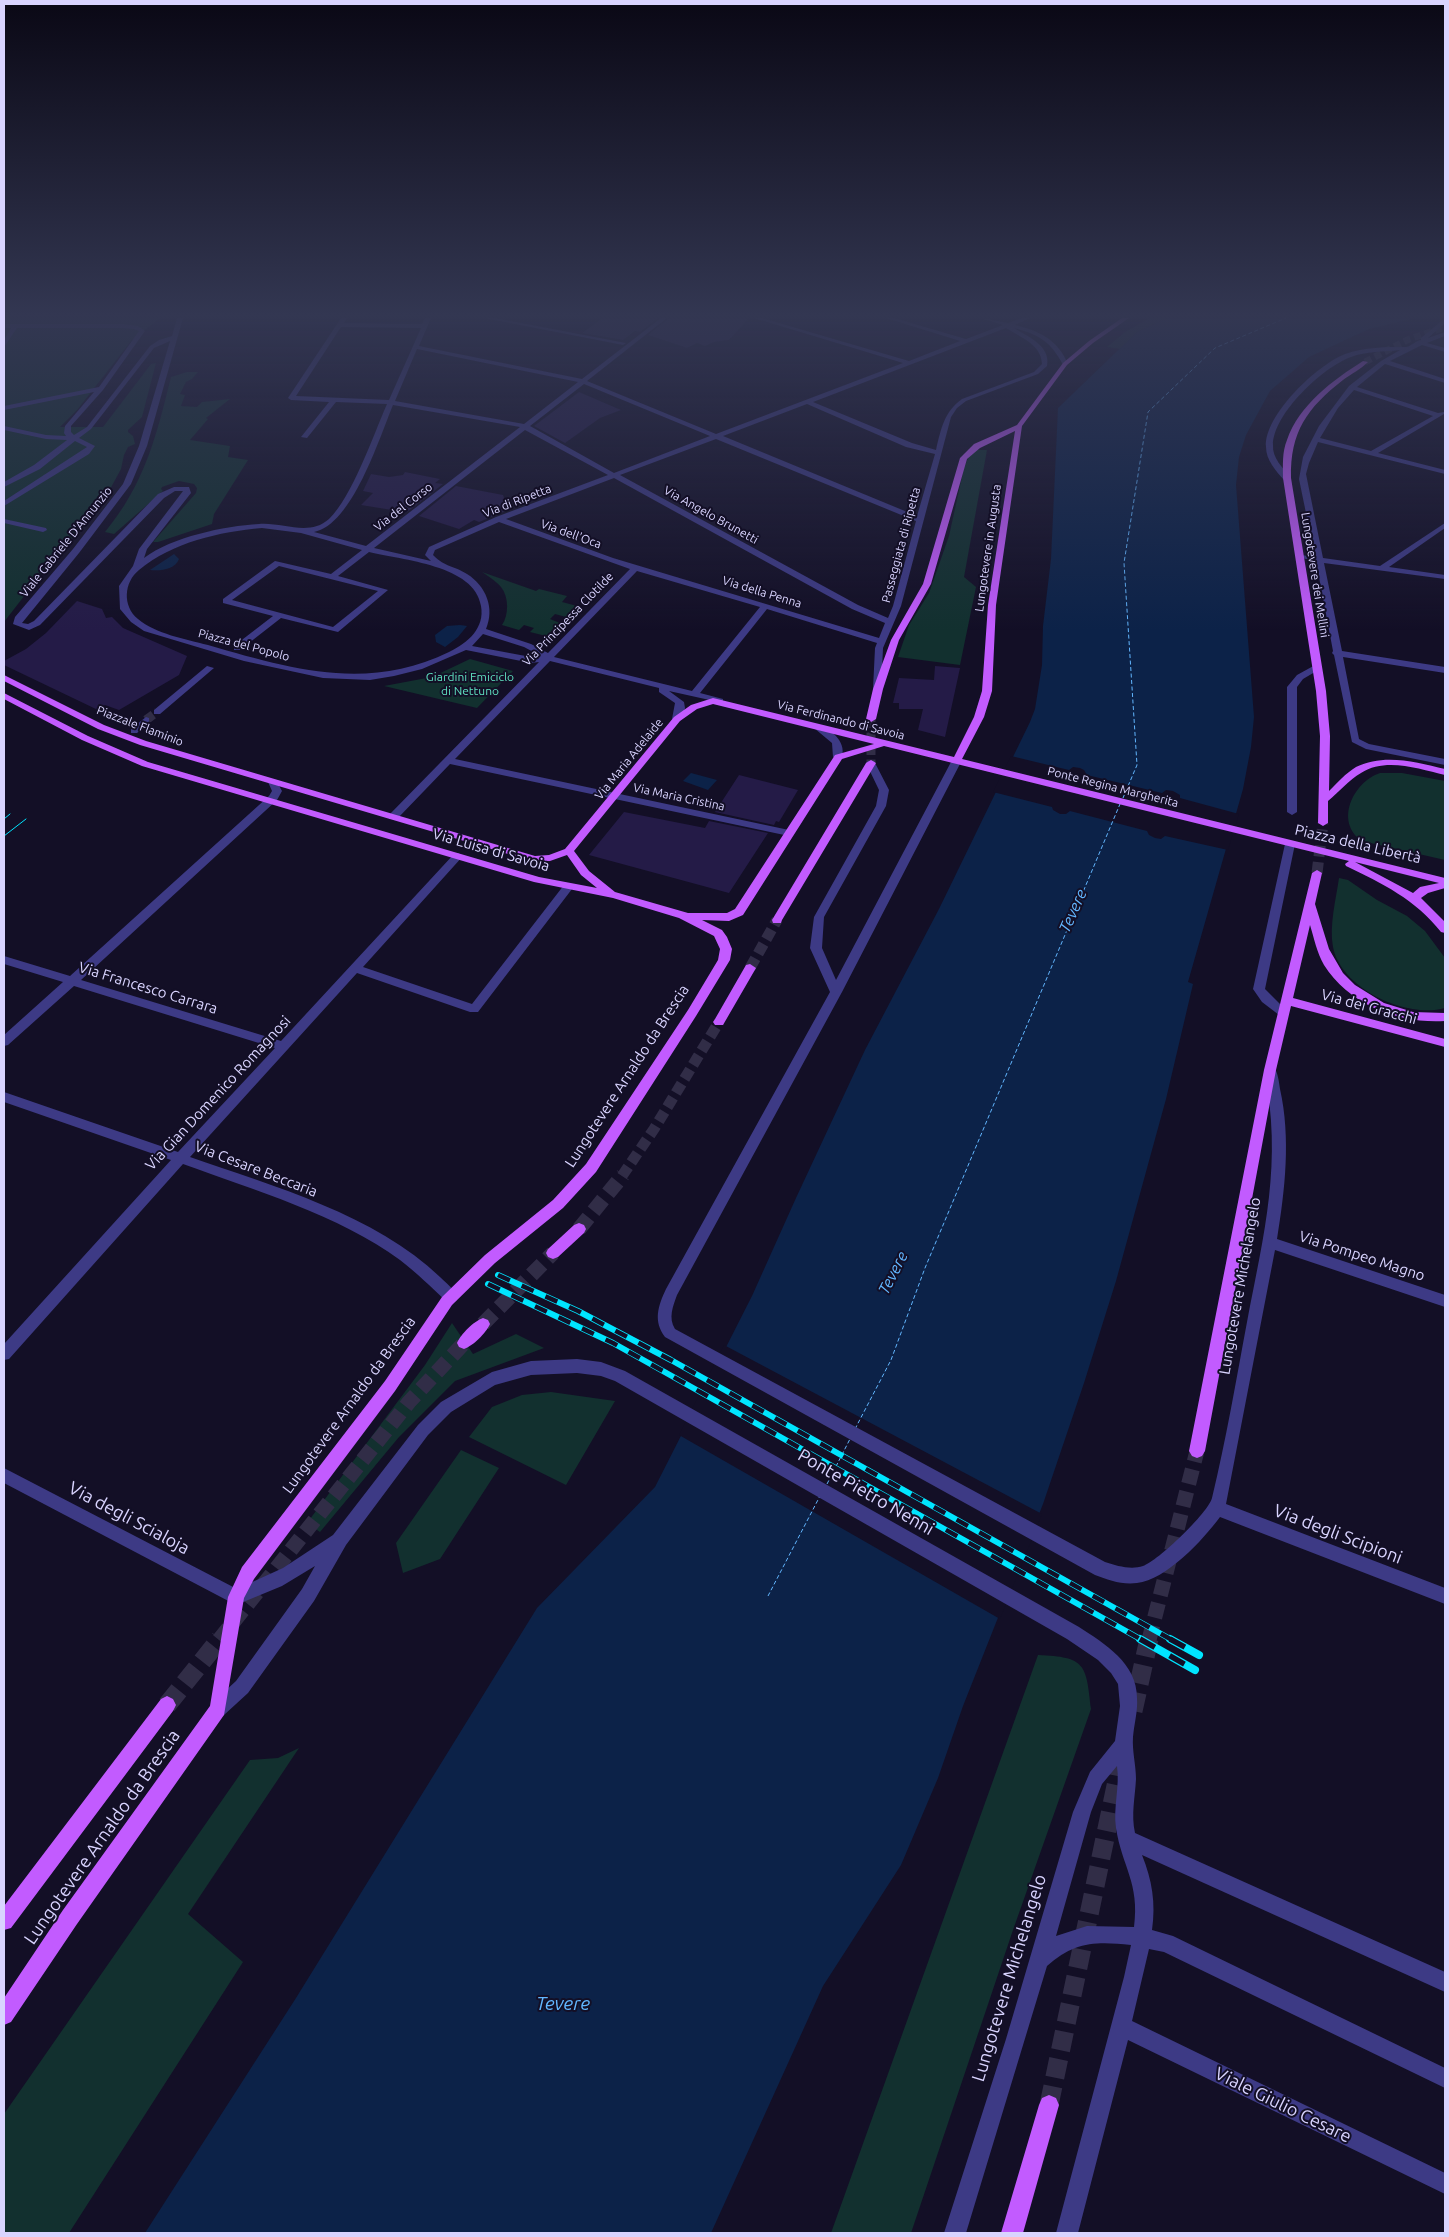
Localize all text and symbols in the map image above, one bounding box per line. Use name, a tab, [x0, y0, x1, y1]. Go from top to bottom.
street label: Via del Corso	[371, 480, 435, 534]
street label: Via di Ripetta	[481, 481, 553, 521]
street label: Via Angelo Brunetti	[661, 483, 761, 547]
street label: Lungotevere in Augusta	[972, 483, 1004, 613]
street label: Viale Gabriele D'Annunzio	[17, 484, 115, 600]
street label: Passeggiata di Ripetta	[879, 486, 923, 604]
street label: Lungotevere dei Mellini	[1298, 511, 1332, 639]
street label: Via dell'Oca	[539, 516, 603, 552]
street label: Via Principessa Clotilde	[519, 569, 617, 669]
street label: Via della Penna	[721, 573, 803, 611]
street label: Piazza del Popolo	[197, 626, 291, 664]
park label: Giardini Emiciclo di Nettuno	[426, 670, 514, 698]
street label: Via Ferdinando di Savoia	[776, 697, 906, 743]
street label: Piazzale Flaminio	[95, 703, 185, 749]
street label: Via Maria Adelaide	[592, 716, 666, 802]
street label: Ponte Regina Margherita	[1046, 764, 1180, 810]
street label: Via Maria Cristina	[632, 780, 726, 814]
street label: Piazza della Libertà	[1293, 821, 1423, 867]
street label: Via Luisa di Savoia	[430, 825, 552, 875]
water label: Tevere	[1055, 886, 1091, 936]
street label: Via Francesco Carrara	[76, 958, 220, 1018]
street label: Lungotevere Arnaldo da Brescia	[561, 981, 693, 1171]
street label: Via dei Gracchi	[1319, 986, 1419, 1028]
street label: Via Gian Domenico Romagnosi	[142, 1012, 294, 1174]
street label: Via Cesare Beccaria	[192, 1137, 320, 1201]
street label: Lungotevere Michelangelo	[1216, 1196, 1264, 1376]
street label: Via Pompeo Magno	[1297, 1227, 1427, 1285]
water label: Tevere	[874, 1248, 912, 1298]
street label: Lungotevere Arnaldo da Brescia	[279, 1313, 419, 1497]
street label: Ponte Pietro Nenni	[794, 1444, 938, 1540]
street label: Via degli Scialoja	[65, 1477, 193, 1559]
street label: Via degli Scipioni	[1271, 1500, 1405, 1568]
street label: Lungotevere Arnaldo da Brescia	[19, 1726, 185, 1948]
street label: Lungotevere Michelangelo	[967, 1872, 1051, 2084]
water label: Tevere	[536, 1993, 590, 2015]
street label: Viale Giulio Cesare	[1211, 2063, 1355, 2147]

